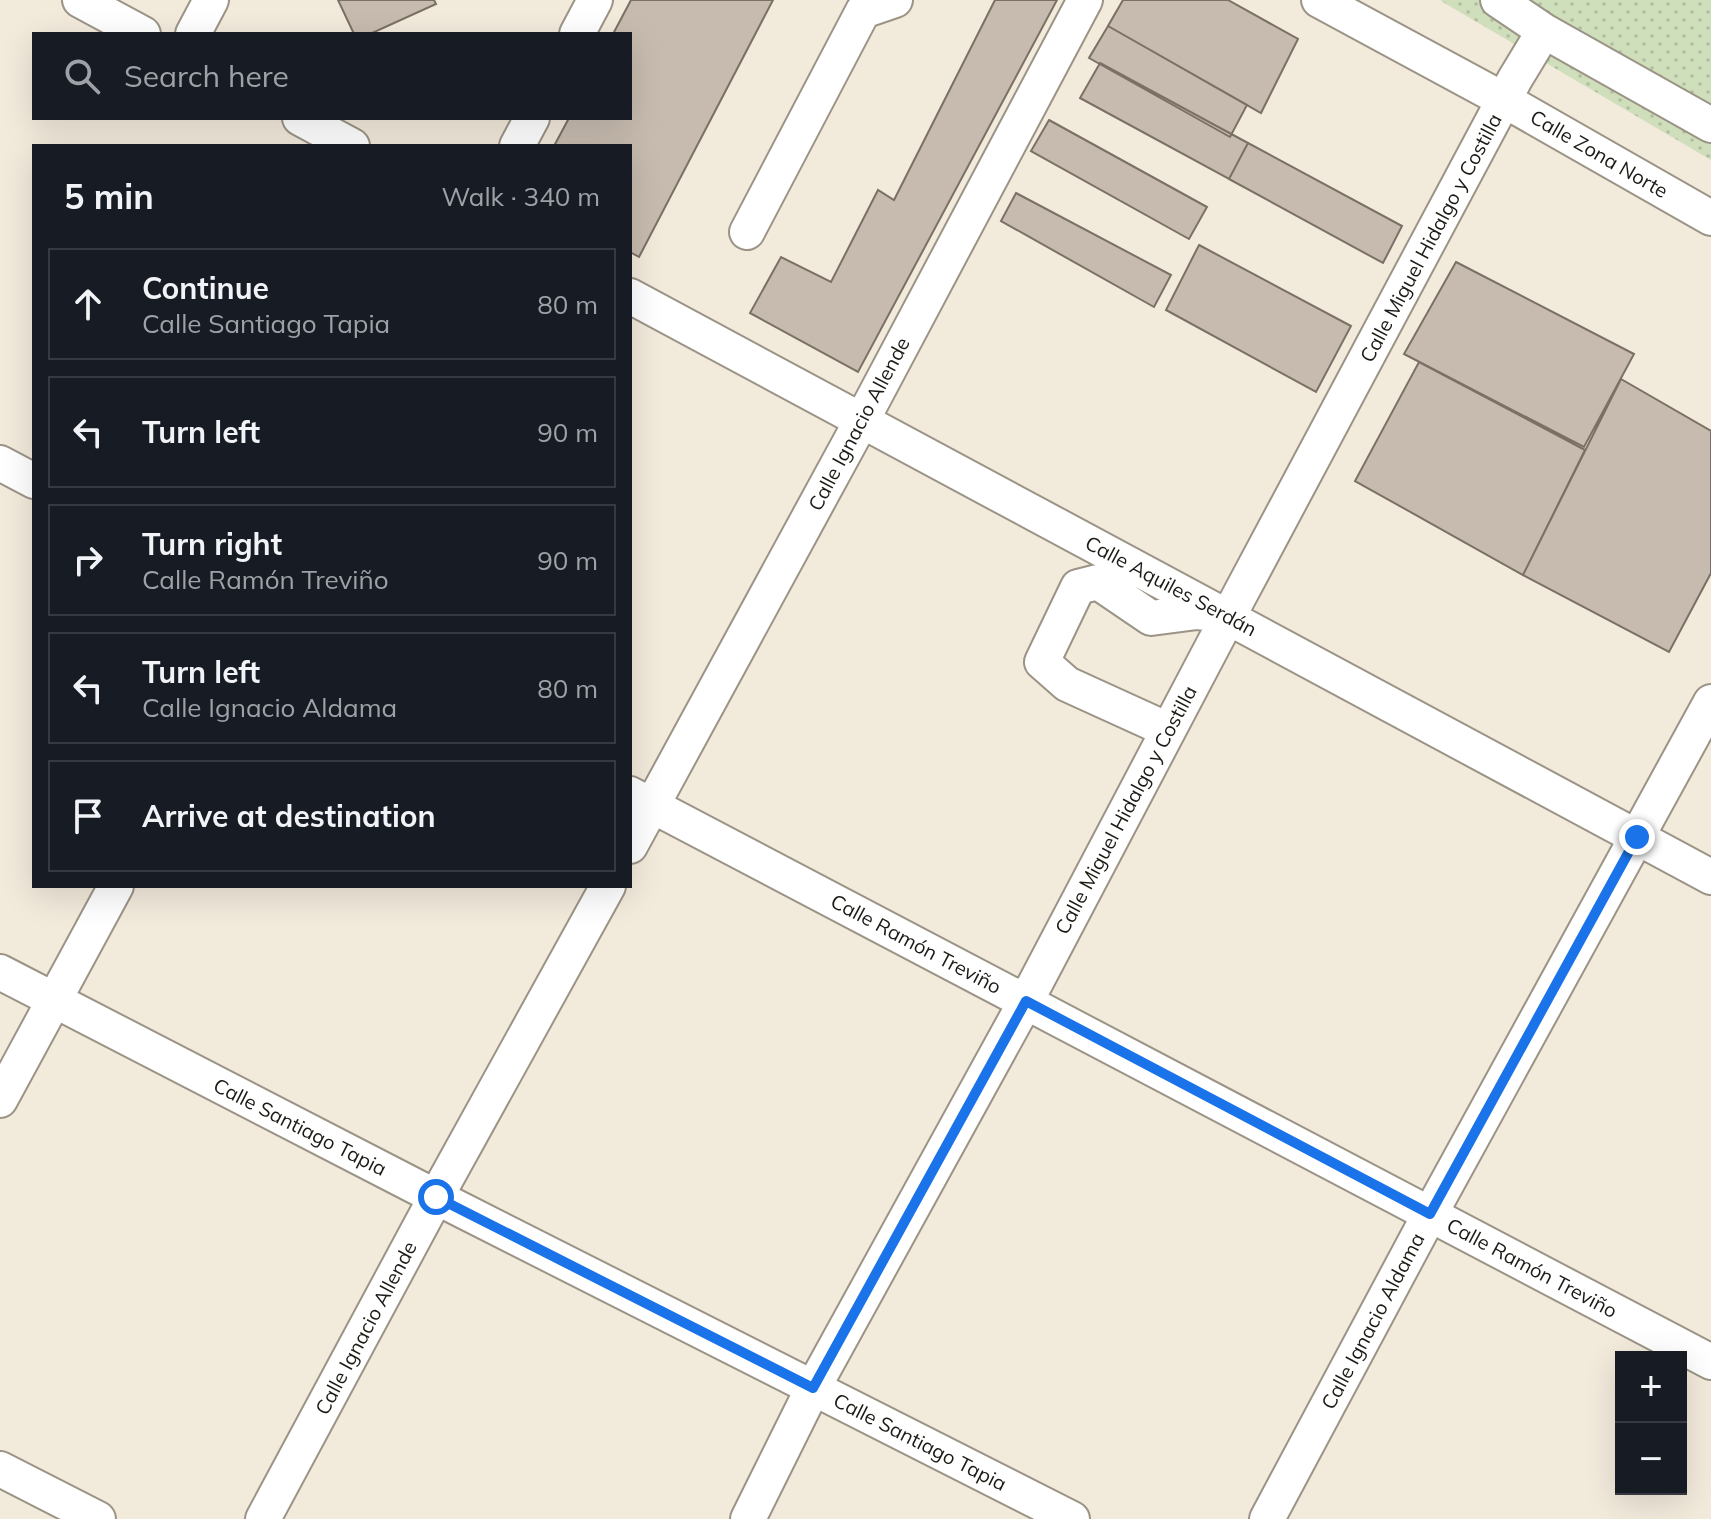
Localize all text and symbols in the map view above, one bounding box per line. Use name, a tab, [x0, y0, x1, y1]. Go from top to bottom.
search box	[32, 32, 632, 120]
icon: search	[60, 54, 104, 98]
text: Search here	[124, 57, 289, 95]
street label: Calle Zona Norte	[1526, 104, 1673, 203]
street label: Calle Miguel Hidalgo y Costilla	[1354, 109, 1507, 366]
text: 5 min	[64, 175, 154, 218]
text: Walk · 340 m	[441, 180, 600, 213]
text: Continue	[142, 269, 269, 307]
icon: ahead	[66, 282, 110, 326]
text: 80 m	[537, 288, 598, 321]
text: Calle Santiago Tapia	[142, 307, 390, 340]
street label: Calle Ignacio Allende	[802, 333, 915, 515]
icon: left	[66, 410, 110, 454]
text: Turn left	[142, 413, 260, 451]
text: 90 m	[537, 416, 598, 449]
text: Turn right	[142, 525, 282, 563]
street label: Calle Aquiles Serdán	[1081, 530, 1261, 641]
icon: right	[66, 538, 110, 582]
text: 90 m	[537, 544, 598, 577]
text: Calle Ramón Treviño	[142, 563, 389, 596]
text: Turn left	[142, 653, 260, 691]
icon: left	[66, 666, 110, 710]
text: 80 m	[537, 672, 598, 705]
street label: Calle Miguel Hidalgo y Costilla	[1049, 681, 1202, 938]
text: Calle Ignacio Aldama	[142, 691, 397, 724]
icon: arrive	[66, 794, 110, 838]
text: Arrive at destination	[142, 797, 436, 835]
route end	[1619, 819, 1655, 855]
street label: Calle Ramón Treviño	[827, 888, 1006, 999]
street label: Calle Santiago Tapia	[209, 1072, 391, 1181]
route start	[418, 1179, 454, 1215]
street label: Calle Ramón Treviño	[1443, 1212, 1622, 1323]
street label: Calle Ignacio Aldama	[1315, 1228, 1430, 1413]
street label: Calle Ignacio Allende	[309, 1237, 422, 1419]
map controls	[1615, 1351, 1687, 1495]
button: +	[1615, 1351, 1687, 1423]
street label: Calle Santiago Tapia	[829, 1387, 1011, 1496]
button: −	[1615, 1423, 1687, 1495]

